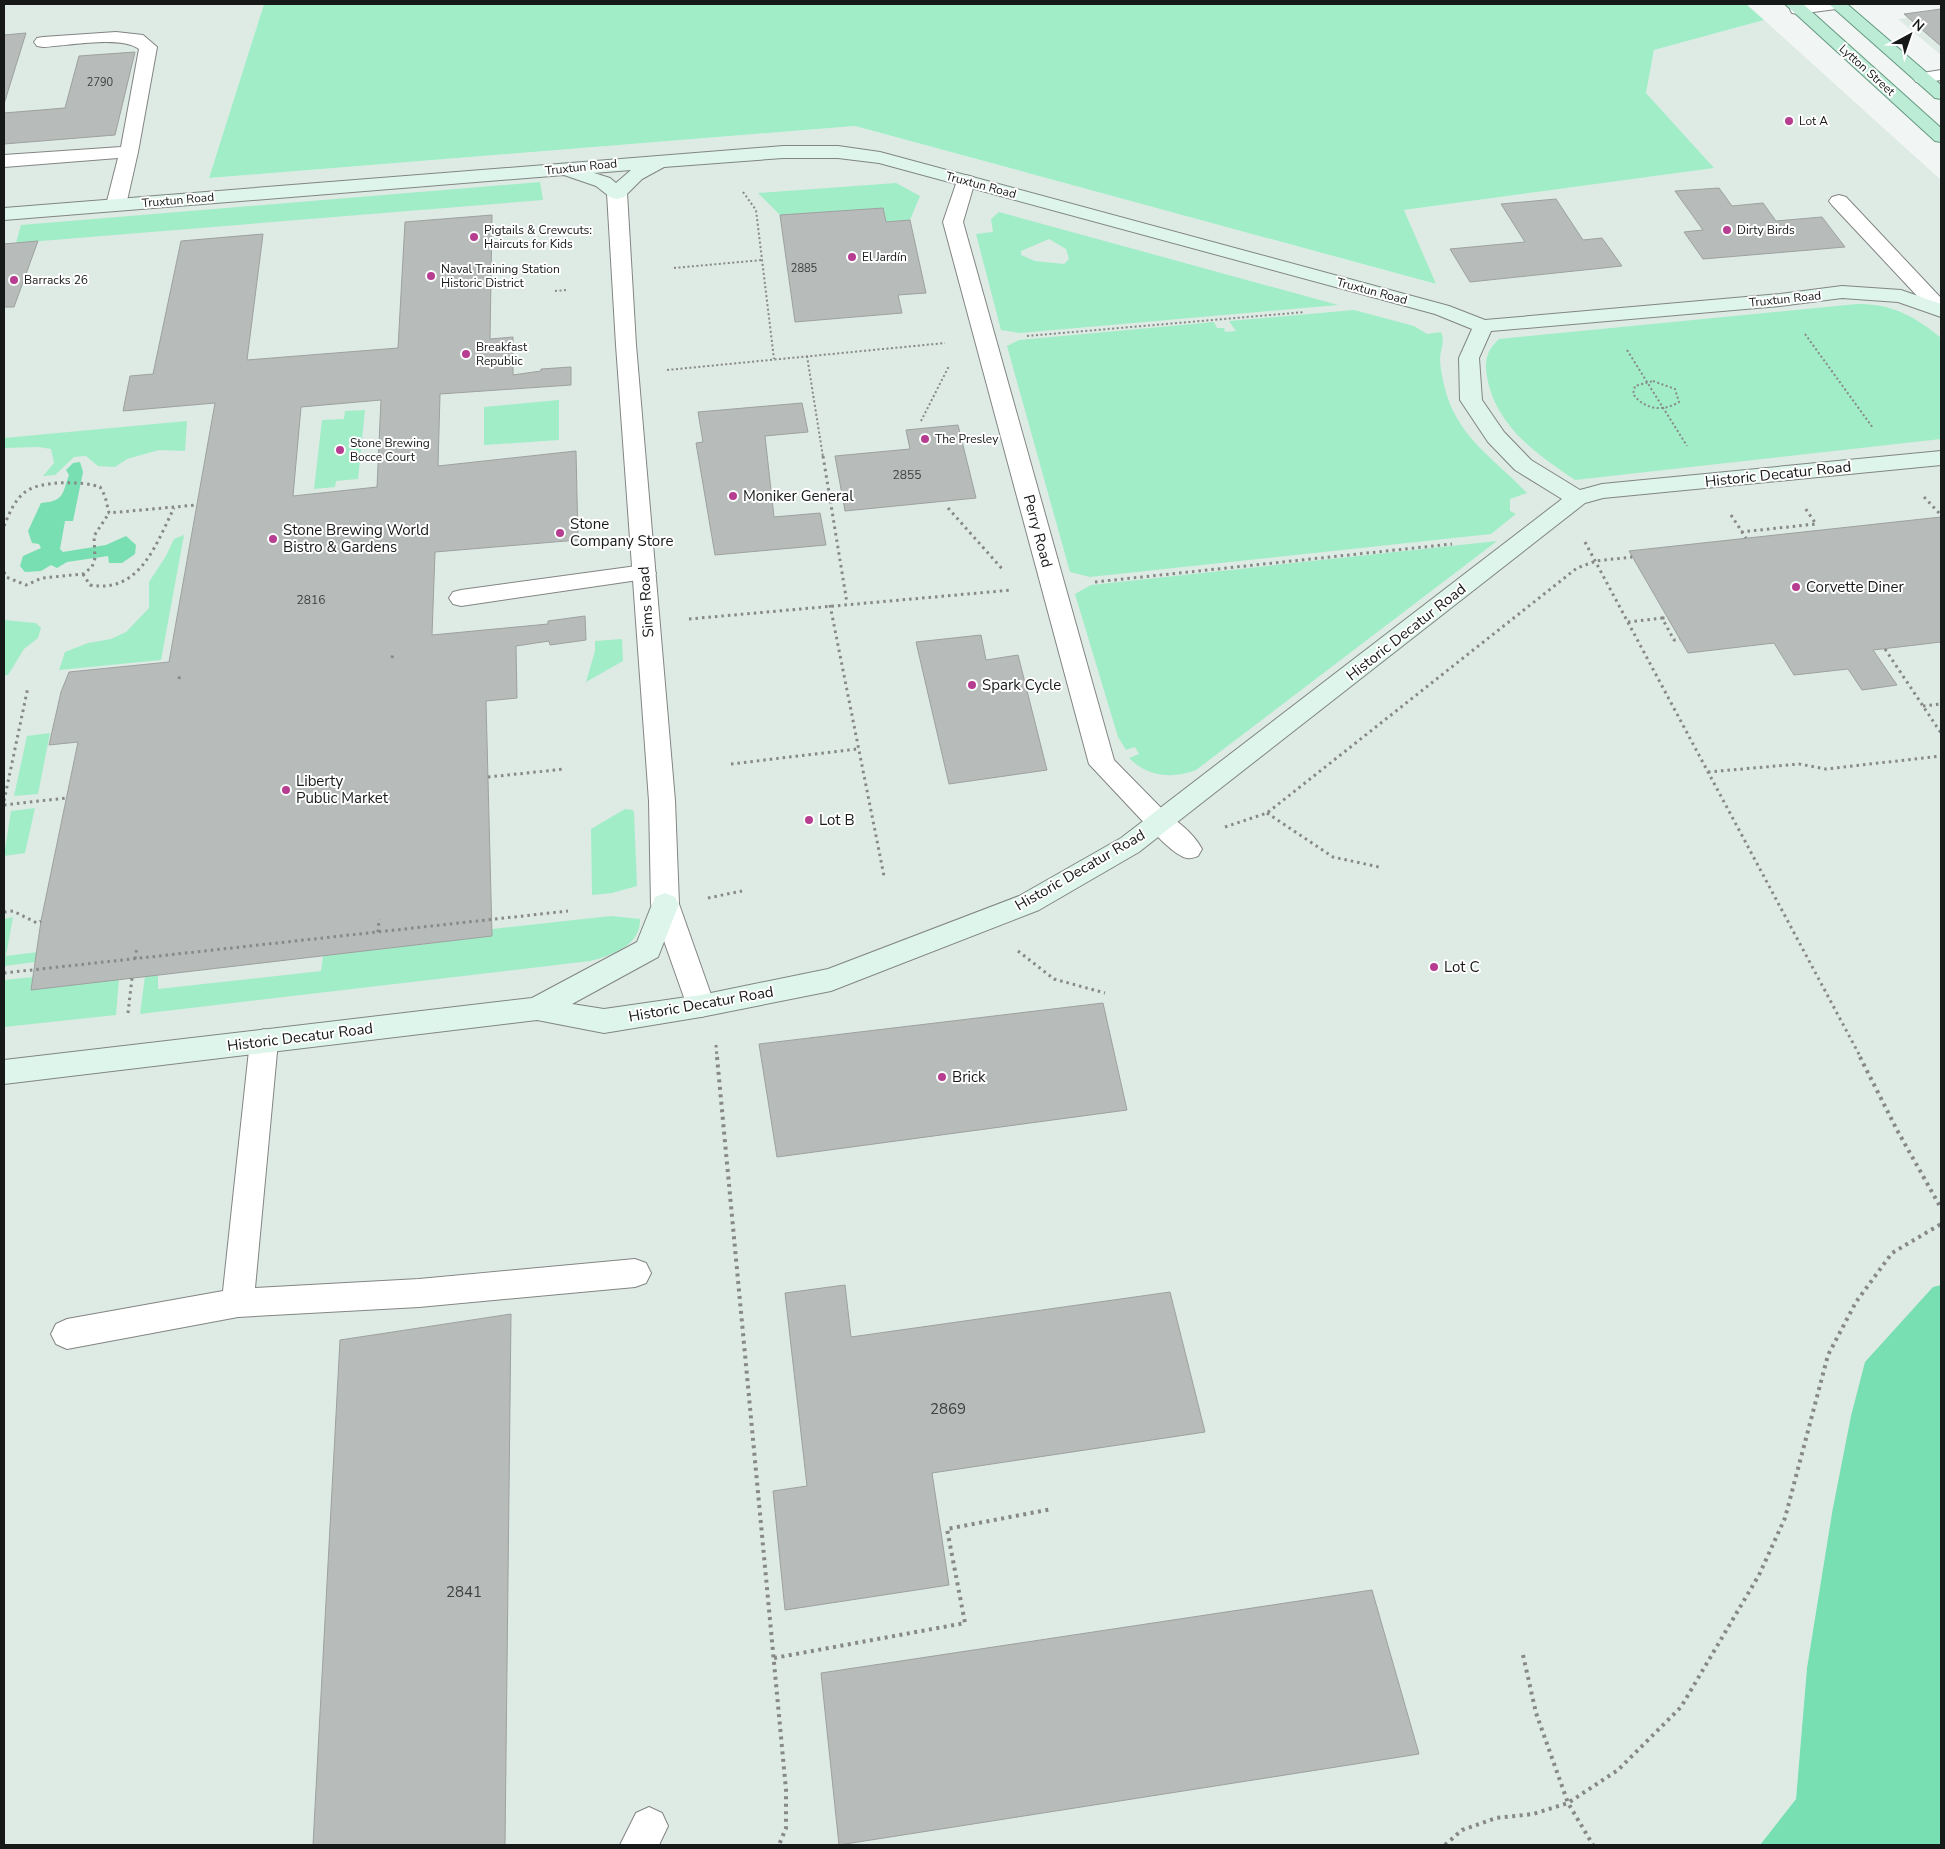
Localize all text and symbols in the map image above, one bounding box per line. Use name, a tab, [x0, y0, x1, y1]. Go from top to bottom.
north arrow	[1885, 10, 1935, 60]
text: N	[1908, 15, 1928, 36]
street label: Lytton Street	[1836, 41, 1899, 100]
house number: 2790	[87, 75, 114, 90]
place label: Lot A	[1799, 113, 1828, 129]
marker: Lot A	[1783, 115, 1795, 127]
street label: Truxtun Road	[544, 155, 618, 179]
street label: Truxtun Road	[944, 168, 1018, 202]
street label: Truxtun Road	[141, 189, 215, 211]
place label: Pigtails & Crewcuts: Haircuts for Kids	[484, 222, 592, 252]
place label: Dirty Birds	[1737, 222, 1795, 238]
marker: Dirty Birds	[1721, 224, 1733, 236]
marker: Pigtails & Crewcuts: Haircuts for Kids	[468, 231, 480, 243]
place label: El Jardín	[862, 249, 907, 265]
marker: El Jardín	[846, 251, 858, 263]
place label: Naval Training Station Historic District	[441, 261, 560, 291]
house number: 2885	[791, 261, 818, 276]
marker: Naval Training Station Historic District	[425, 270, 437, 282]
place label: Barracks 26	[24, 272, 88, 288]
marker: Barracks 26	[8, 274, 20, 286]
street label: Truxtun Road	[1335, 274, 1409, 308]
street label: Truxtun Road	[1748, 287, 1822, 311]
place label: Breakfast Republic	[476, 339, 528, 369]
marker: Breakfast Republic	[460, 348, 472, 360]
place label: The Presley	[935, 431, 999, 447]
marker: The Presley	[919, 433, 931, 445]
place label: Stone Brewing Bocce Court	[350, 435, 430, 465]
marker: Stone Brewing Bocce Court	[334, 444, 346, 456]
street label: Historic Decatur Road	[1704, 456, 1852, 492]
house number: 2855	[893, 467, 921, 483]
place label: Moniker General	[743, 486, 854, 506]
marker: Moniker General	[727, 490, 739, 502]
street label: Perry Road	[1019, 492, 1057, 570]
place label: Stone Company Store	[570, 514, 673, 551]
place label: Stone Brewing World Bistro & Gardens	[283, 520, 429, 557]
marker: Stone Company Store	[554, 527, 566, 539]
marker: Stone Brewing World Bistro & Gardens	[267, 533, 279, 545]
street label: Sims Road	[634, 566, 658, 638]
place label: Corvette Diner	[1806, 577, 1904, 597]
street label: Historic Decatur Road	[1342, 579, 1470, 685]
marker: Corvette Diner	[1790, 581, 1802, 593]
house number: 2816	[297, 592, 325, 608]
place label: Spark Cycle	[982, 675, 1061, 695]
marker: Spark Cycle	[966, 679, 978, 691]
place label: Liberty Public Market	[296, 771, 389, 808]
marker: Liberty Public Market	[280, 784, 292, 796]
place label: Lot B	[819, 810, 855, 830]
marker: Lot B	[803, 814, 815, 826]
street label: Historic Decatur Road	[1011, 825, 1149, 915]
place label: Lot C	[1444, 957, 1480, 977]
marker: Lot C	[1428, 961, 1440, 973]
street label: Historic Decatur Road	[627, 981, 775, 1027]
street label: Historic Decatur Road	[226, 1018, 374, 1056]
place label: Brick	[952, 1067, 986, 1087]
marker: Brick	[936, 1071, 948, 1083]
house number: 2869	[930, 1399, 966, 1419]
house number: 2841	[446, 1582, 482, 1602]

